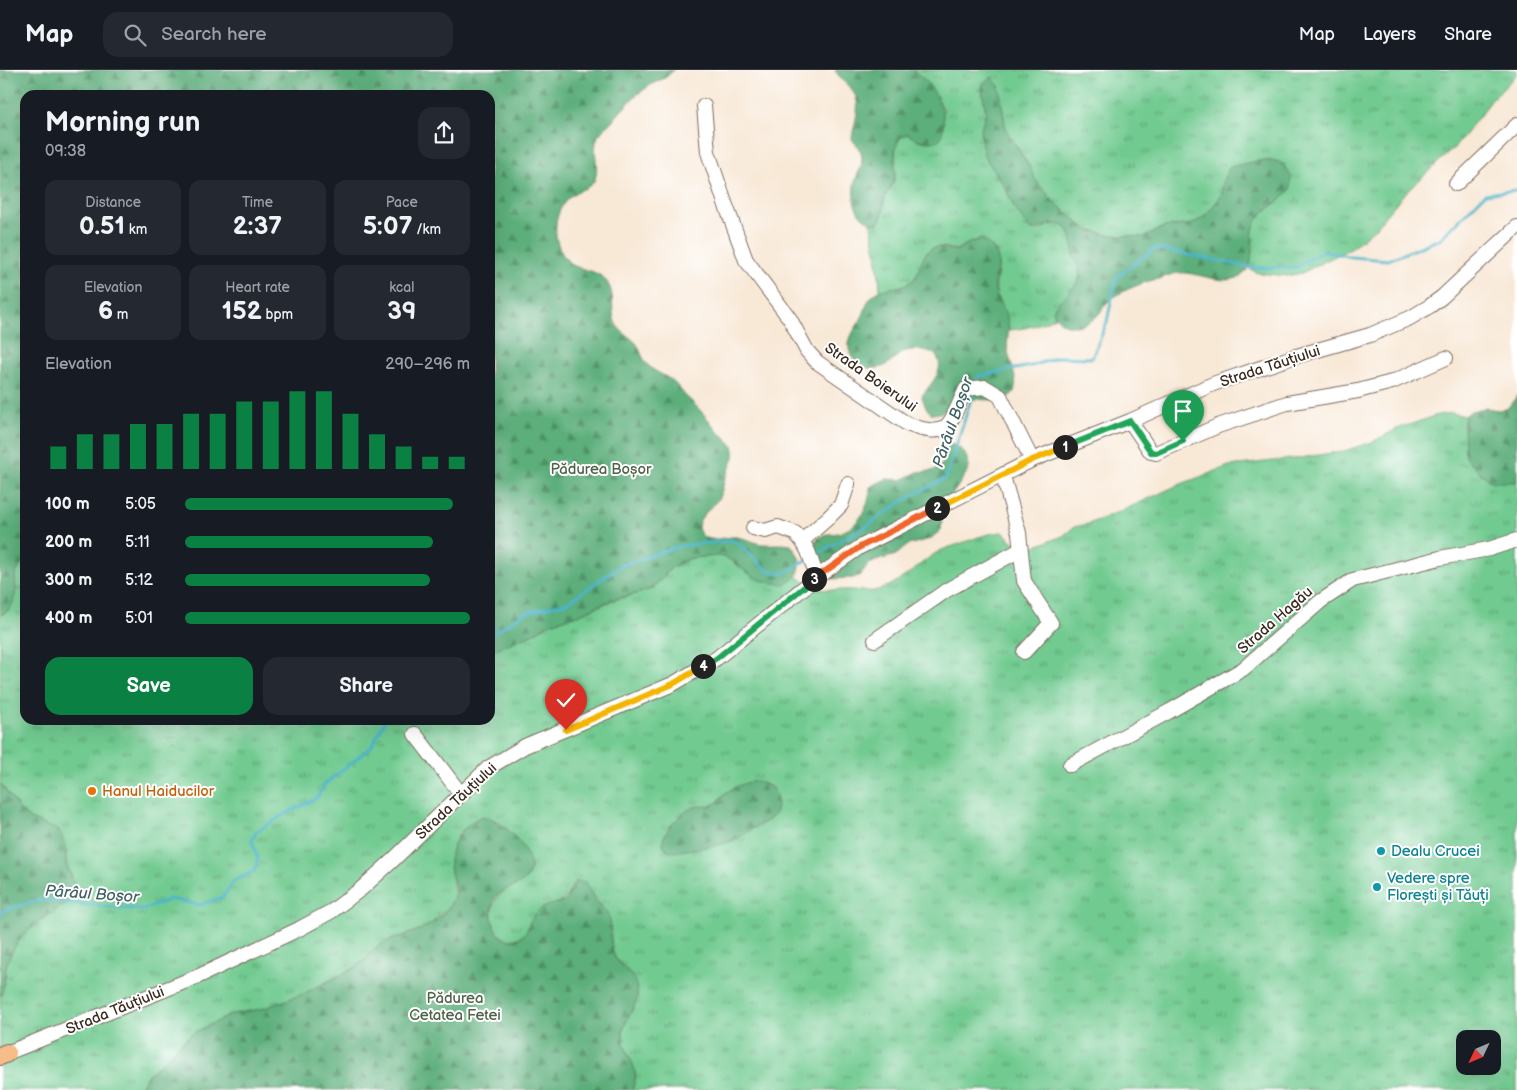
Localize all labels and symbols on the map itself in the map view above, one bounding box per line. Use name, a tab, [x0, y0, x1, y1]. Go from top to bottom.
street label: Strada Boierului	[821, 338, 921, 416]
street label: Strada Tăuțiului	[1218, 341, 1323, 392]
water label: Pârâul Boșor	[929, 374, 978, 470]
pin	[1162, 390, 1204, 441]
pin: 1	[1052, 434, 1078, 460]
park label: Pădurea Boșor	[551, 460, 652, 479]
pin: 2	[924, 496, 950, 520]
pin: 3	[802, 566, 826, 592]
street label: Strada Hagău	[1234, 583, 1317, 658]
pin: 4	[690, 654, 716, 678]
pin	[545, 679, 587, 730]
street label: Strada Tăuțiului	[412, 759, 501, 844]
place label: Hanul Haiducilor	[102, 782, 215, 801]
marker: Hanul Haiducilor	[86, 785, 98, 797]
place label: Dealu Crucei	[1391, 842, 1480, 861]
marker: Dealu Crucei	[1375, 845, 1387, 857]
place label: Vedere spre Florești și Tăuți	[1387, 869, 1489, 905]
marker: Vedere spre Florești și Tăuți	[1371, 881, 1383, 893]
water label: Pârâul Boșor	[44, 882, 141, 907]
street label: Strada Tăuțiului	[63, 982, 167, 1039]
park label: Pădurea Cetatea Fetei	[409, 989, 501, 1025]
north arrow	[1456, 1030, 1501, 1075]

